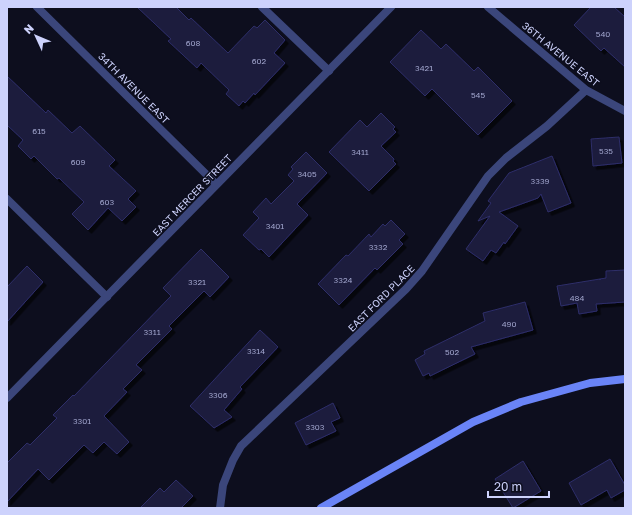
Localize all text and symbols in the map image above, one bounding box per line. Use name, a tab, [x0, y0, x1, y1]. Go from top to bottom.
north arrow	[16, 16, 56, 56]
street label: 36TH AVENUE EAST	[520, 19, 602, 89]
text: N	[21, 21, 36, 36]
house number: 540	[596, 29, 610, 39]
house number: 608	[186, 38, 200, 48]
street label: 34TH AVENUE EAST	[96, 50, 172, 126]
house number: 602	[252, 56, 267, 66]
house number: 3421	[415, 63, 433, 73]
house number: 545	[471, 90, 485, 100]
house number: 615	[32, 126, 46, 136]
house number: 535	[599, 146, 613, 156]
house number: 3411	[351, 147, 369, 157]
street label: EAST MERCER STREET	[150, 152, 234, 238]
house number: 609	[71, 157, 85, 167]
house number: 3405	[297, 169, 317, 179]
house number: 3339	[531, 176, 550, 186]
house number: 603	[100, 197, 115, 207]
house number: 3401	[266, 221, 284, 231]
house number: 3332	[369, 242, 388, 252]
street label: EAST FORD PLACE	[345, 262, 417, 334]
house number: 3324	[334, 275, 353, 285]
house number: 3321	[188, 277, 206, 287]
house number: 484	[570, 293, 584, 303]
house number: 490	[502, 319, 516, 329]
house number: 3311	[143, 327, 161, 337]
house number: 3314	[247, 346, 265, 356]
house number: 502	[445, 347, 459, 357]
house number: 3306	[208, 390, 228, 400]
house number: 3301	[73, 416, 91, 426]
house number: 3303	[306, 422, 325, 432]
scale bar	[488, 473, 549, 499]
text: 20 m	[494, 479, 522, 494]

